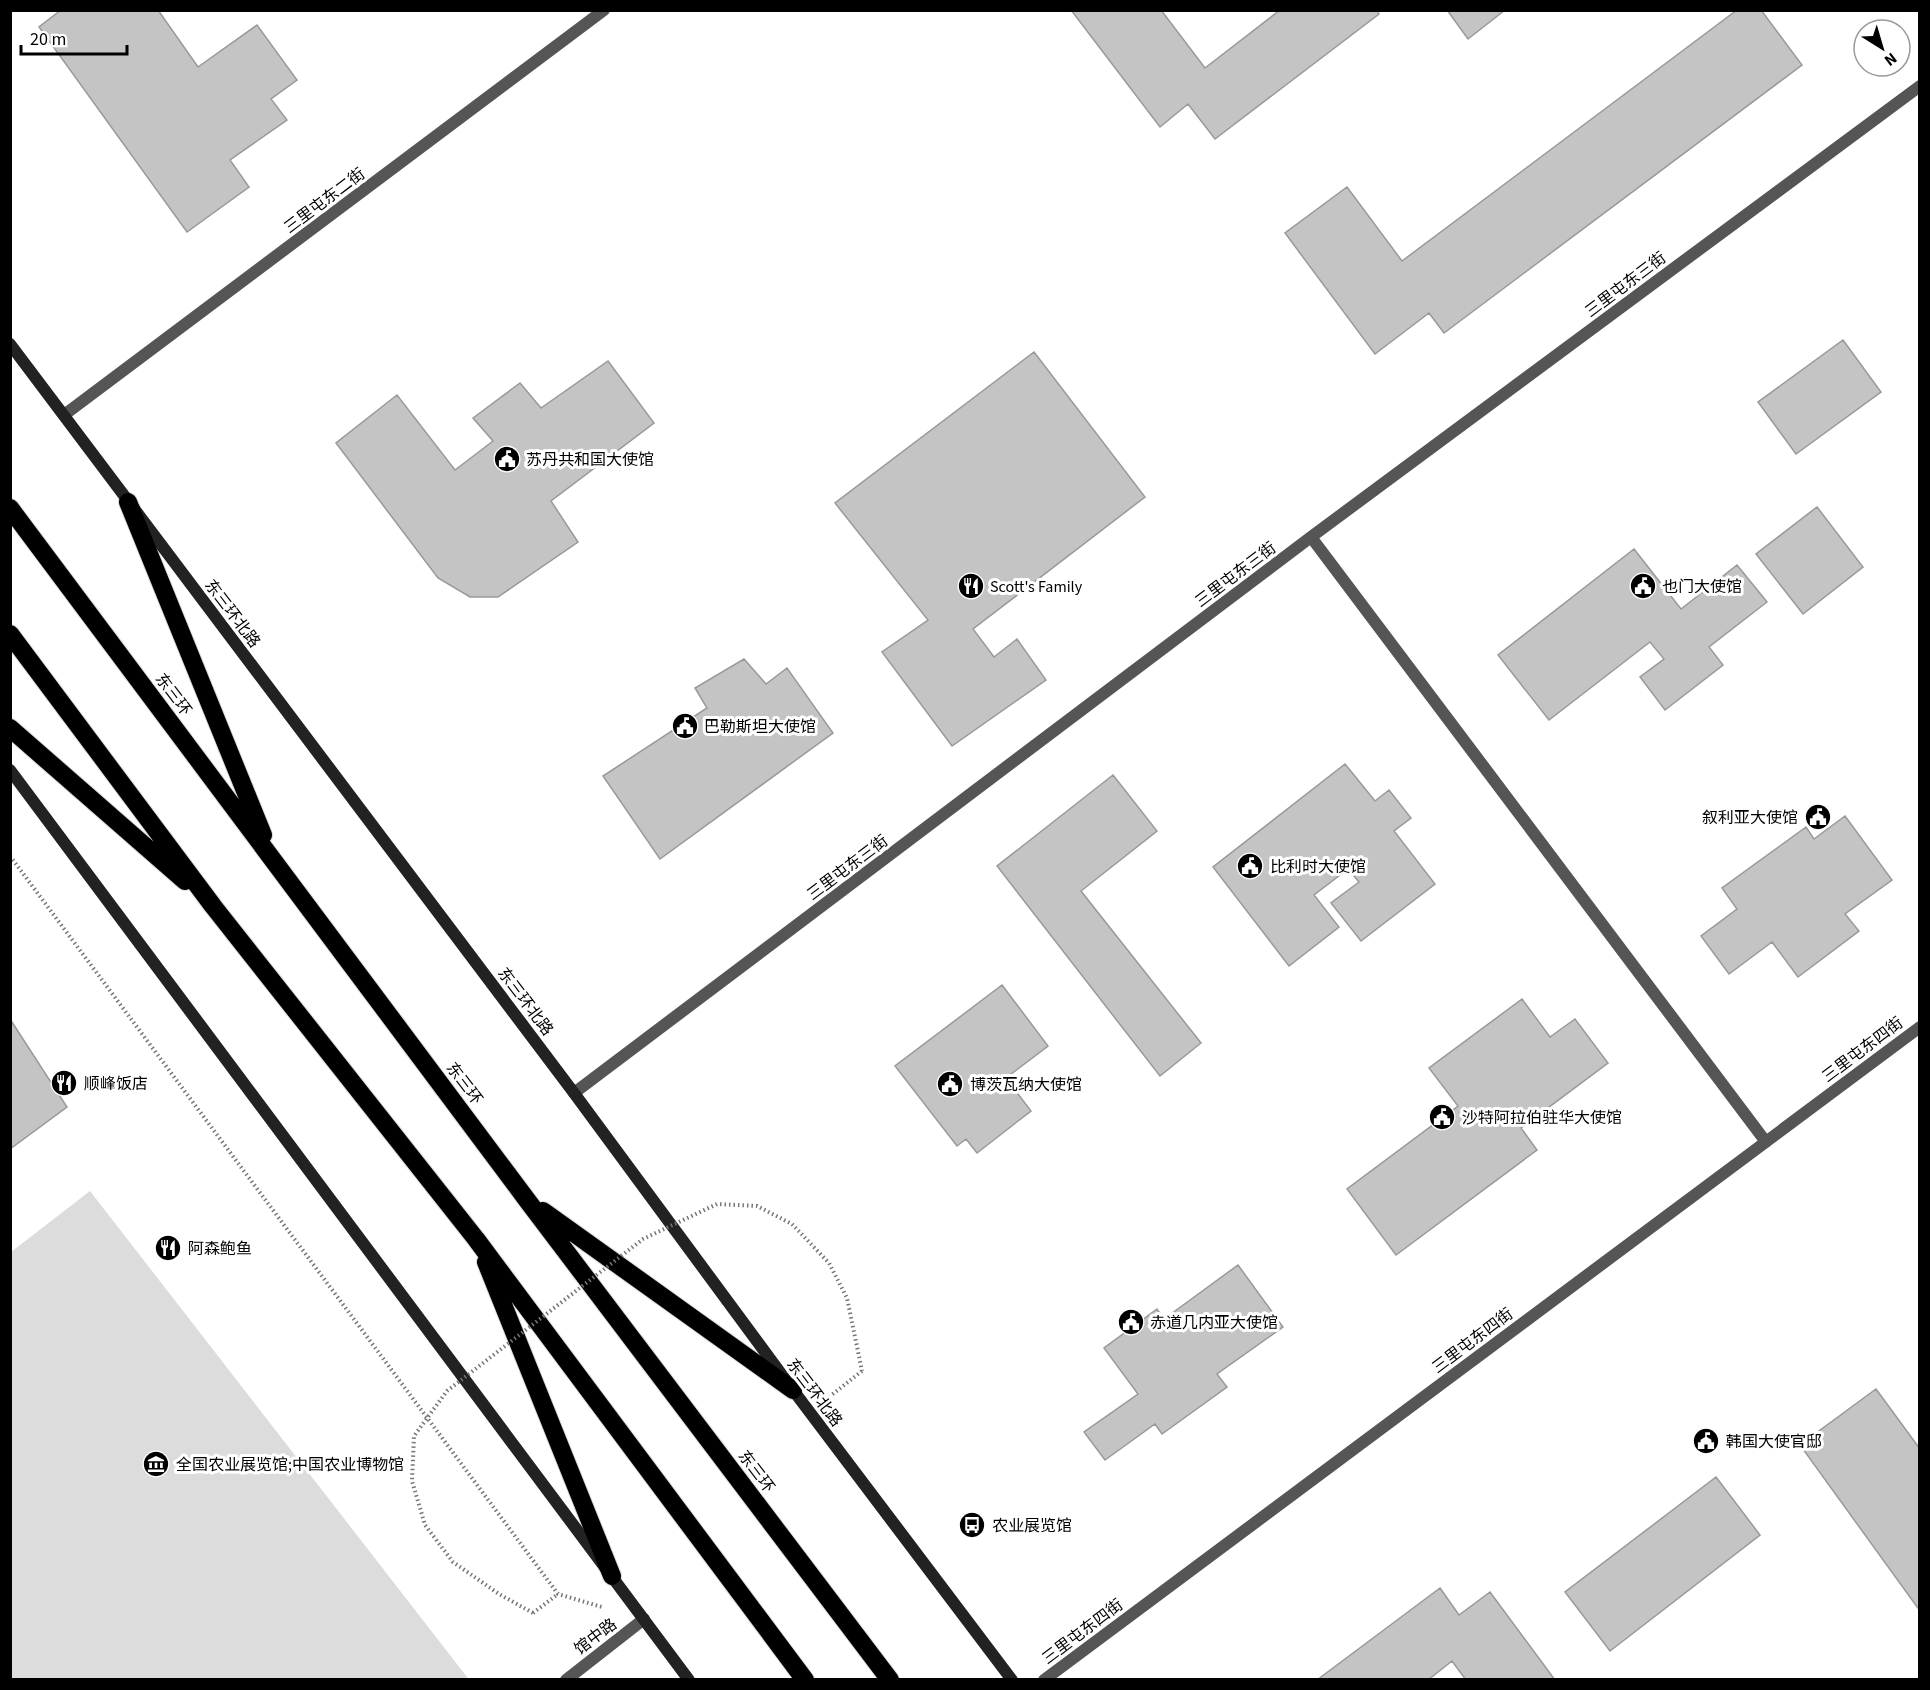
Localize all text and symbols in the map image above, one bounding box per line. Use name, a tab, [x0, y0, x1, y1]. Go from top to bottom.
scale bar	[21, 18, 128, 56]
north arrow	[1852, 18, 1912, 78]
text: 20 m	[30, 27, 66, 52]
text: N	[1880, 47, 1901, 71]
street label: 三里屯东二街	[280, 163, 370, 238]
street label: 三里屯东三街	[1581, 247, 1671, 322]
public building icon: 苏丹共和国大使馆	[492, 444, 522, 474]
place label: 苏丹共和国大使馆	[526, 449, 654, 471]
street label: 三里屯东三街	[1191, 537, 1281, 612]
restaurant icon: Scott's Family	[956, 571, 986, 601]
public building icon: 也门大使馆	[1628, 571, 1658, 601]
street label: 东三环北路	[199, 575, 265, 652]
place label: Scott's Family	[990, 576, 1083, 598]
place label: 也门大使馆	[1662, 576, 1742, 598]
street label: 东三环	[150, 669, 196, 720]
public building icon: 巴勒斯坦大使馆	[670, 711, 700, 741]
place label: 巴勒斯坦大使馆	[704, 716, 816, 738]
public building icon: 叙利亚大使馆	[1803, 802, 1833, 832]
place label: 叙利亚大使馆	[1702, 807, 1798, 829]
street label: 三里屯东三街	[803, 830, 893, 905]
public building icon: 比利时大使馆	[1235, 851, 1265, 881]
place label: 比利时大使馆	[1270, 856, 1366, 878]
street label: 东三环北路	[492, 963, 558, 1040]
street label: 三里屯东四街	[1818, 1012, 1908, 1087]
street label: 东三环	[441, 1058, 487, 1109]
restaurant icon: 顺峰饭店	[49, 1068, 79, 1098]
public building icon: 博茨瓦纳大使馆	[935, 1069, 965, 1099]
place label: 顺峰饭店	[84, 1073, 148, 1095]
place label: 博茨瓦纳大使馆	[970, 1074, 1082, 1096]
public building icon: 沙特阿拉伯驻华大使馆	[1427, 1102, 1457, 1132]
place label: 沙特阿拉伯驻华大使馆	[1462, 1107, 1622, 1129]
restaurant icon: 阿森鲍鱼	[153, 1233, 183, 1263]
place label: 阿森鲍鱼	[188, 1238, 252, 1260]
street label: 三里屯东四街	[1428, 1303, 1518, 1378]
public building icon: 赤道几内亚大使馆	[1116, 1307, 1146, 1337]
place label: 赤道几内亚大使馆	[1150, 1312, 1278, 1334]
street label: 东三环北路	[781, 1354, 847, 1431]
public building icon: 韩国大使官邸	[1691, 1426, 1721, 1456]
place label: 韩国大使官邸	[1726, 1431, 1822, 1453]
street label: 东三环	[733, 1446, 779, 1497]
museum icon: 全国农业展览馆;中国农业博物馆	[141, 1449, 171, 1479]
place label: 全国农业展览馆;中国农业博物馆	[176, 1454, 404, 1476]
bus stop icon: 农业展览馆	[957, 1510, 987, 1540]
place label: 农业展览馆	[992, 1515, 1072, 1537]
street label: 三里屯东四街	[1038, 1594, 1128, 1669]
street label: 馆中路	[570, 1614, 621, 1660]

